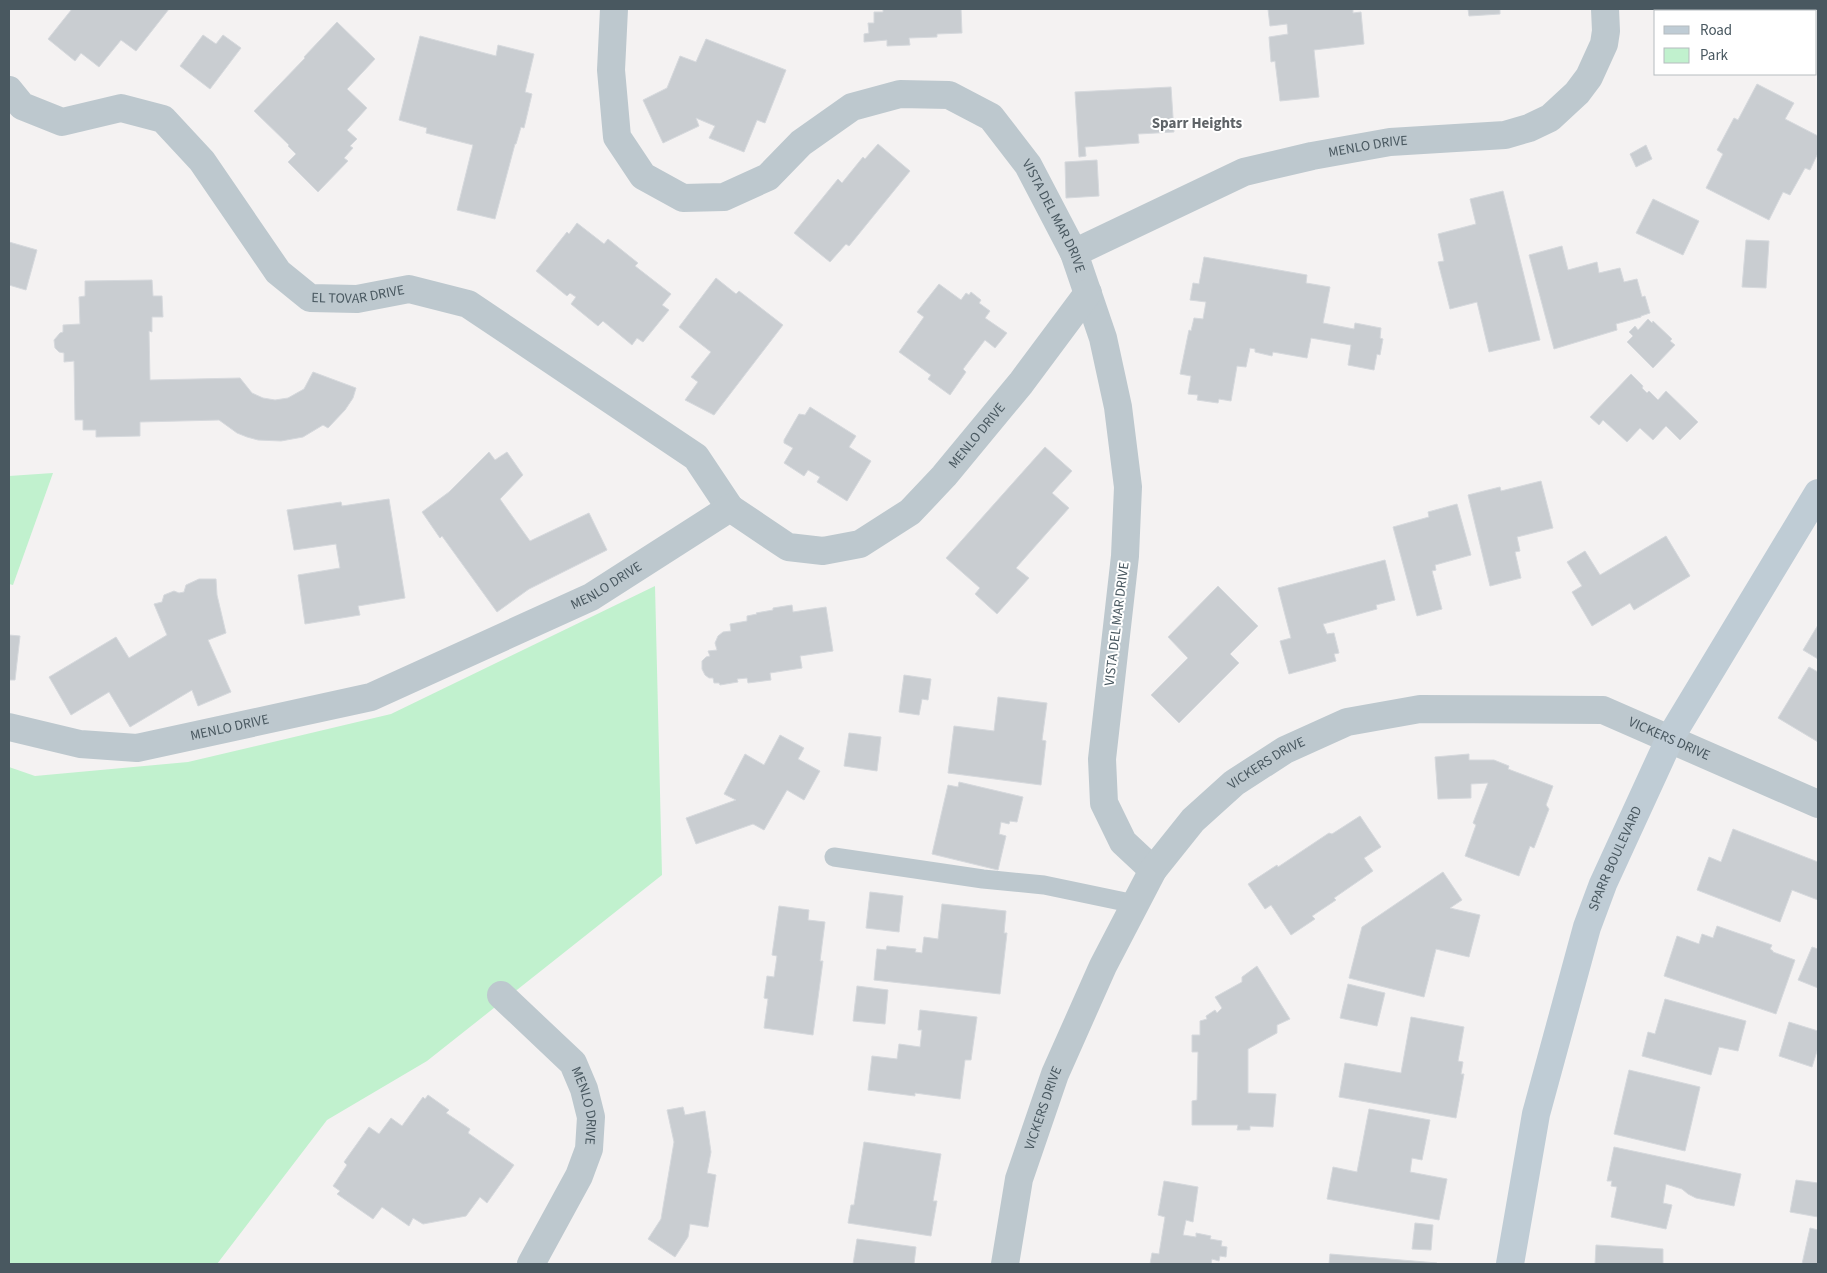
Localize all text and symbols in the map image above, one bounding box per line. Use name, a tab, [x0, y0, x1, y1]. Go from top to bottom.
legend	[1654, 10, 1817, 75]
text: Road	[1700, 20, 1732, 41]
text: Park	[1700, 45, 1729, 66]
district label: Sparr Heights	[1152, 113, 1243, 134]
street label: MENLO DRIVE	[1327, 131, 1408, 163]
street label: VISTA DEL MAR DRIVE	[1017, 155, 1090, 275]
street label: EL TOVAR DRIVE	[311, 280, 406, 309]
street label: MENLO DRIVE	[944, 399, 1010, 473]
street label: MENLO DRIVE	[567, 557, 646, 615]
street label: VISTA DEL MAR DRIVE	[1099, 561, 1135, 687]
street label: MENLO DRIVE	[188, 710, 271, 746]
street label: VICKERS DRIVE	[1625, 712, 1713, 766]
street label: VICKERS DRIVE	[1223, 732, 1308, 794]
street label: SPARR BOULEVARD	[1584, 803, 1647, 914]
street label: VICKERS DRIVE	[1020, 1063, 1067, 1153]
street label: MENLO DRIVE	[566, 1064, 601, 1145]

